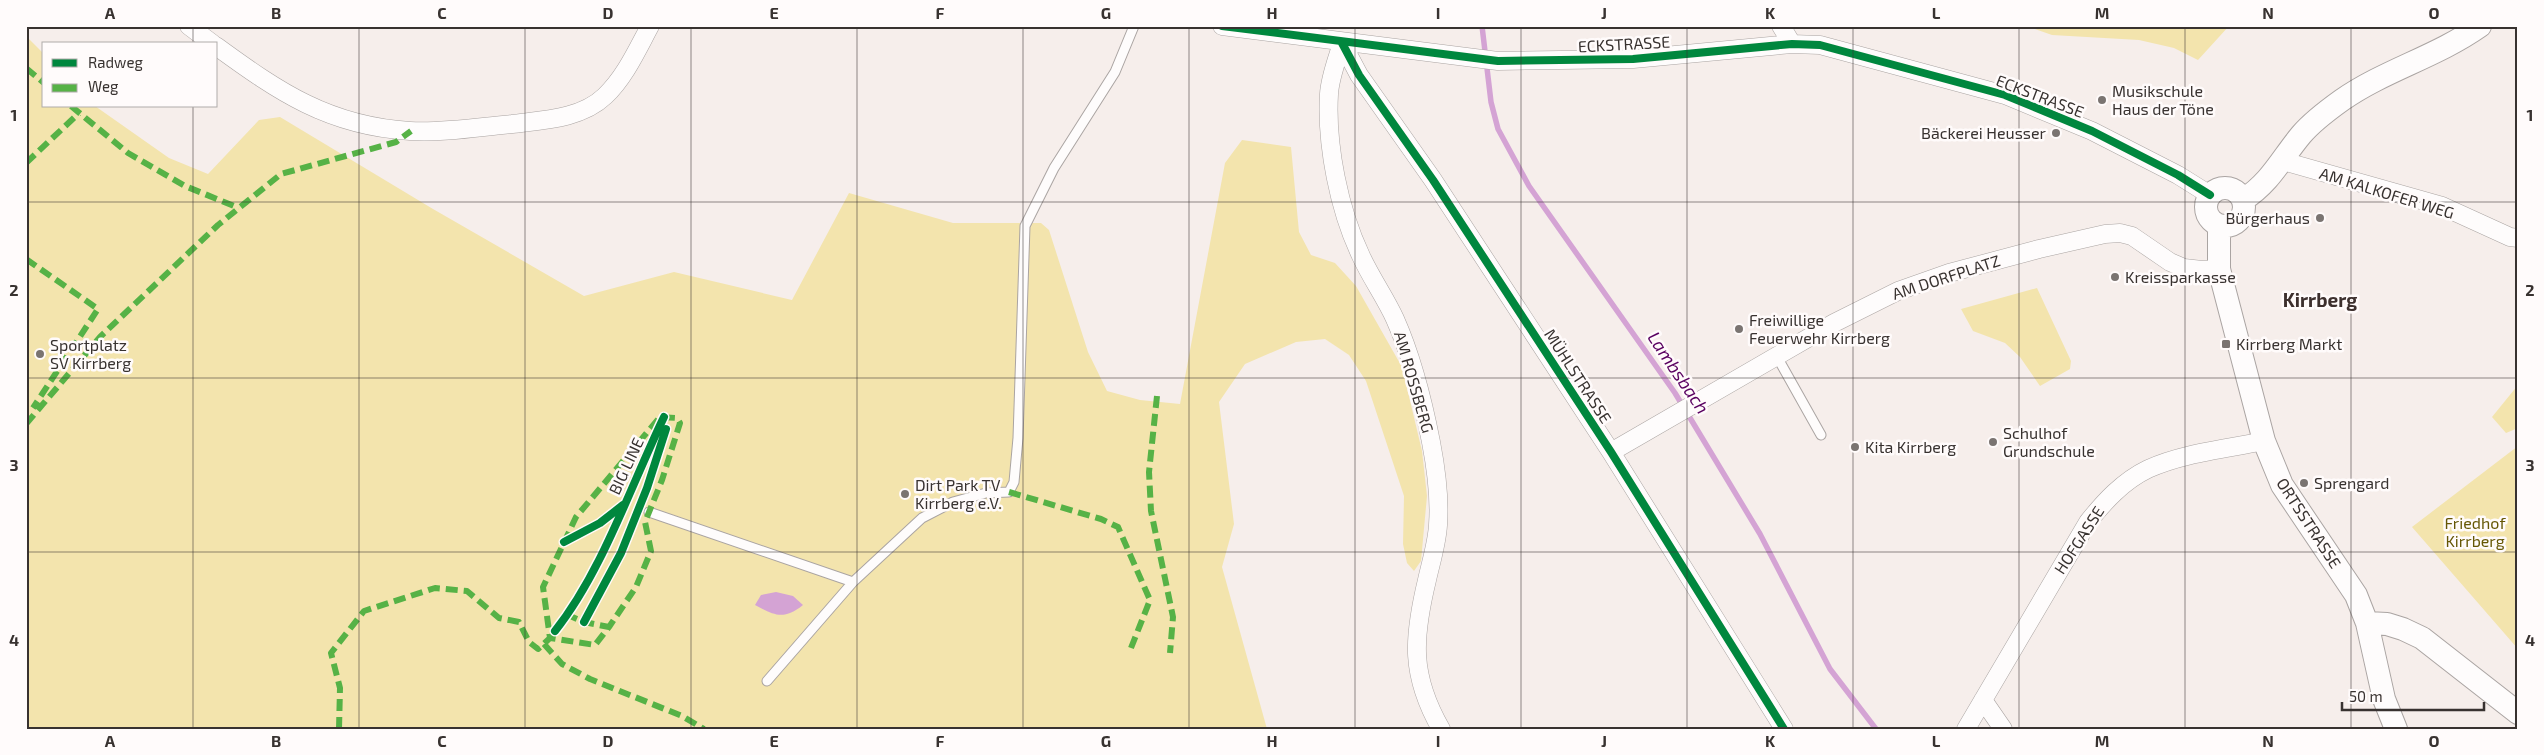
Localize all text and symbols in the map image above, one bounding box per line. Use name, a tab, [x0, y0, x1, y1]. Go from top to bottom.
text: A	[105, 3, 116, 22]
text: B	[271, 3, 281, 22]
text: C	[437, 3, 447, 22]
text: D	[603, 3, 614, 22]
text: E	[769, 3, 779, 22]
text: F	[936, 3, 945, 22]
text: G	[1101, 3, 1111, 22]
text: H	[1266, 3, 1278, 22]
text: I	[1436, 3, 1440, 22]
text: J	[1601, 3, 1607, 22]
text: K	[1765, 3, 1776, 22]
text: L	[1932, 3, 1941, 22]
text: M	[2095, 3, 2109, 22]
text: N	[2262, 3, 2274, 22]
text: O	[2428, 3, 2440, 22]
street label: ECKSTRASSE	[1577, 32, 1671, 55]
legend	[42, 42, 218, 108]
text: Radweg	[88, 53, 143, 71]
street label: ECKSTRASSE	[1994, 70, 2087, 121]
text: Weg	[88, 77, 119, 95]
place label: Musikschule Haus der Töne	[2112, 81, 2214, 118]
marker: Musikschule Haus der Töne	[2096, 94, 2108, 106]
text: 1	[11, 105, 17, 124]
text: 1	[2527, 105, 2533, 124]
place label: Bäckerei Heusser	[1921, 123, 2047, 142]
marker: Bäckerei Heusser	[2050, 127, 2062, 139]
street label: AM KALKOFER WEG	[2317, 163, 2457, 222]
place label: Bürgerhaus	[2225, 208, 2310, 227]
marker: Bürgerhaus	[2314, 212, 2326, 224]
street label: AM DORFPLATZ	[1889, 250, 2002, 303]
place label: Kreissparkasse	[2125, 267, 2236, 286]
marker: Kreissparkasse	[2109, 271, 2121, 283]
text: 2	[9, 280, 19, 299]
text: 2	[2525, 280, 2535, 299]
district label: Kirrberg	[2283, 288, 2357, 311]
place label: Freiwillige Feuerwehr Kirrberg	[1749, 310, 1890, 347]
marker: Freiwillige Feuerwehr Kirrberg	[1733, 323, 1745, 335]
street label: MÜHLSTRASSE	[1541, 325, 1616, 426]
water label: Lambsbach	[1643, 327, 1714, 418]
street label: AM ROSSBERG	[1391, 329, 1438, 435]
place label: Kirrberg Markt	[2236, 334, 2342, 353]
place label: Sportplatz SV Kirrberg	[50, 335, 131, 372]
marker: Kirrberg Markt	[2220, 338, 2232, 350]
marker: Sportplatz SV Kirrberg	[34, 348, 46, 360]
place label: Schulhof Grundschule	[2003, 423, 2095, 460]
street label: BIG LINE	[604, 434, 647, 497]
marker: Schulhof Grundschule	[1987, 436, 1999, 448]
place label: Kita Kirrberg	[1865, 437, 1956, 456]
marker: Kita Kirrberg	[1849, 441, 1861, 453]
text: 3	[9, 455, 19, 474]
text: 3	[2525, 455, 2535, 474]
place label: Sprengard	[2314, 473, 2389, 492]
street label: ORTSSTRASSE	[2273, 474, 2346, 571]
place label: Dirt Park TV Kirrberg e.V.	[915, 475, 1002, 512]
marker: Sprengard	[2298, 477, 2310, 489]
marker: Dirt Park TV Kirrberg e.V.	[899, 488, 911, 500]
street label: HOFGASSE	[2050, 502, 2107, 577]
park label: Friedhof Kirrberg	[2445, 513, 2506, 550]
text: 4	[9, 630, 19, 649]
text: 4	[2525, 630, 2535, 649]
scale bar	[2342, 680, 2484, 712]
text: 50 m	[2349, 687, 2383, 705]
text: A	[105, 731, 116, 750]
text: B	[271, 731, 281, 750]
text: C	[437, 731, 447, 750]
text: D	[603, 731, 614, 750]
text: E	[769, 731, 779, 750]
text: F	[936, 731, 945, 750]
text: G	[1101, 731, 1111, 750]
text: H	[1266, 731, 1278, 750]
text: I	[1436, 731, 1440, 750]
text: J	[1601, 731, 1607, 750]
text: K	[1765, 731, 1776, 750]
text: L	[1932, 731, 1941, 750]
text: M	[2095, 731, 2109, 750]
text: N	[2262, 731, 2274, 750]
text: O	[2428, 731, 2440, 750]

